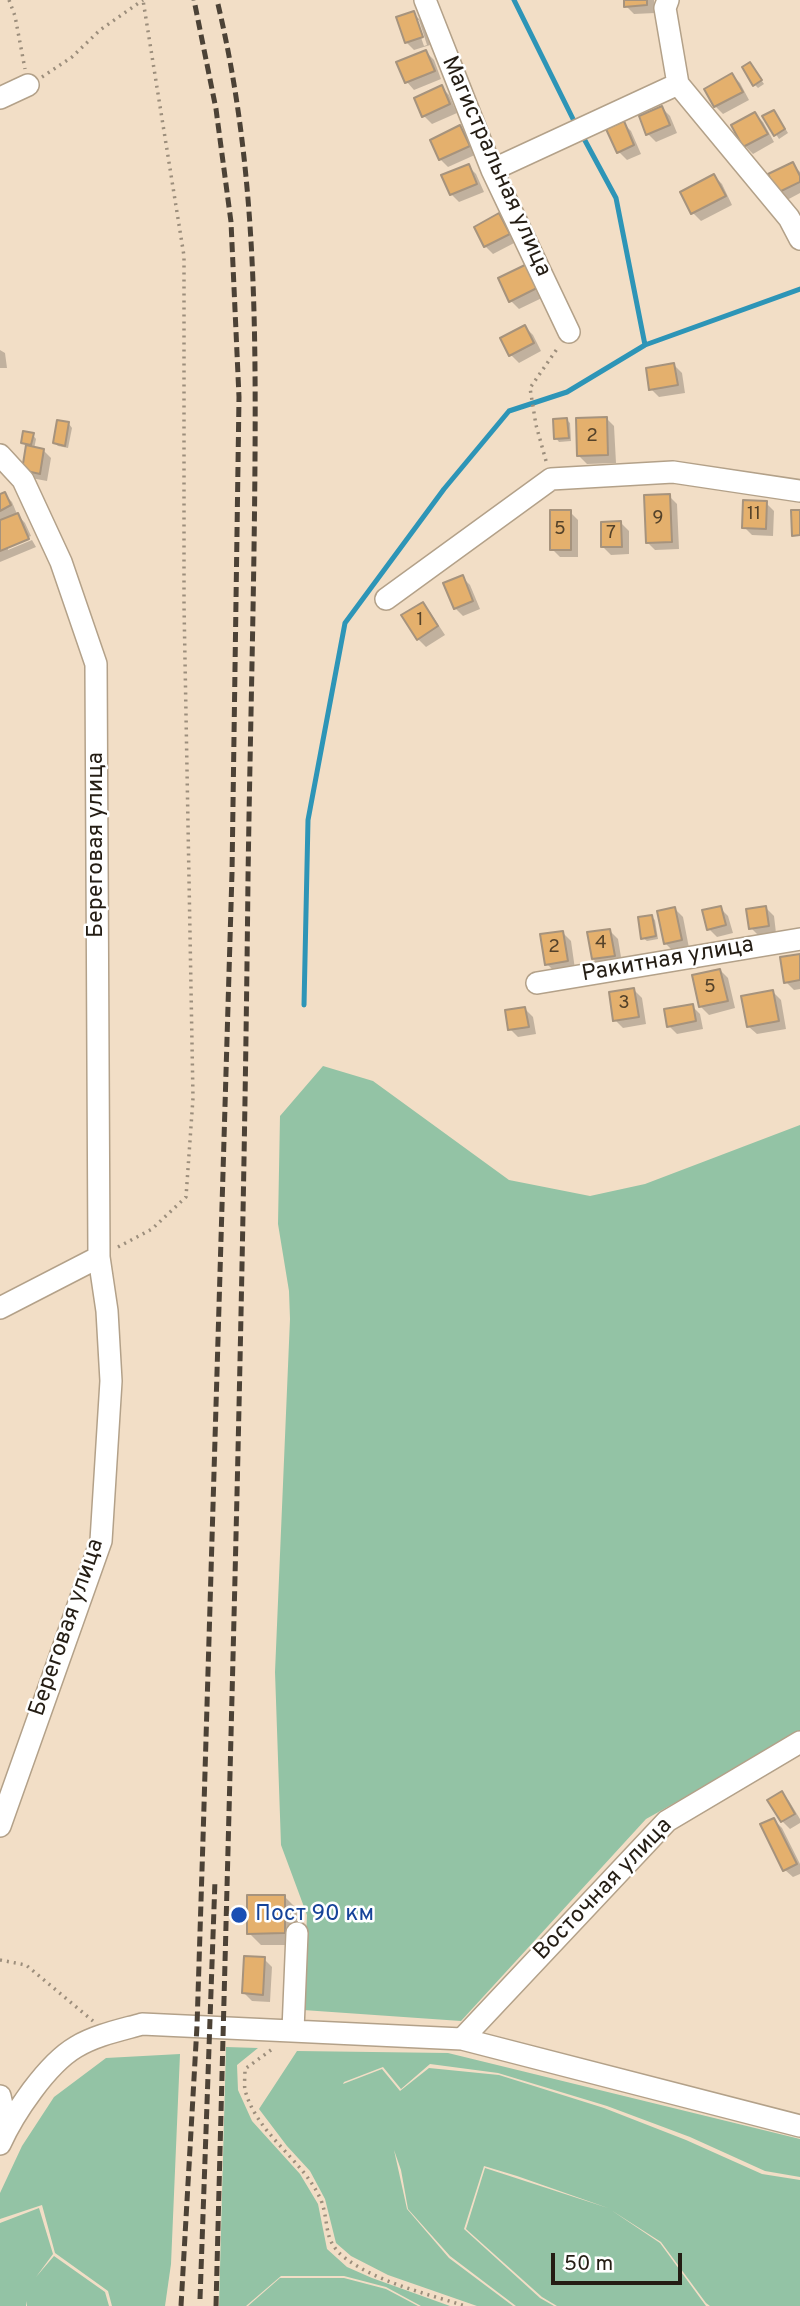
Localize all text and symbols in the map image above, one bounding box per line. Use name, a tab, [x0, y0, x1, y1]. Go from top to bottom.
street label: Магистральная улица	[434, 53, 556, 281]
house number: 2	[586, 426, 598, 448]
house number: 11	[747, 504, 761, 526]
house number: 9	[652, 508, 664, 530]
house number: 5	[554, 519, 566, 541]
house number: 7	[606, 523, 616, 545]
house number: 1	[416, 610, 424, 632]
street label: Береговая улица	[83, 752, 111, 938]
street label: Ракитная улица	[580, 932, 756, 990]
house number: 4	[595, 933, 607, 955]
house number: 2	[548, 937, 560, 959]
house number: 5	[704, 977, 716, 999]
house number: 3	[618, 993, 630, 1015]
street label: Береговая улица	[25, 1536, 111, 1720]
street label: Восточная улица	[529, 1813, 679, 1967]
place label: Пост 90 км	[255, 1901, 374, 1929]
marker: Пост 90 км	[229, 1905, 249, 1925]
scale bar	[555, 2240, 686, 2284]
text: 50 m	[564, 2251, 613, 2278]

